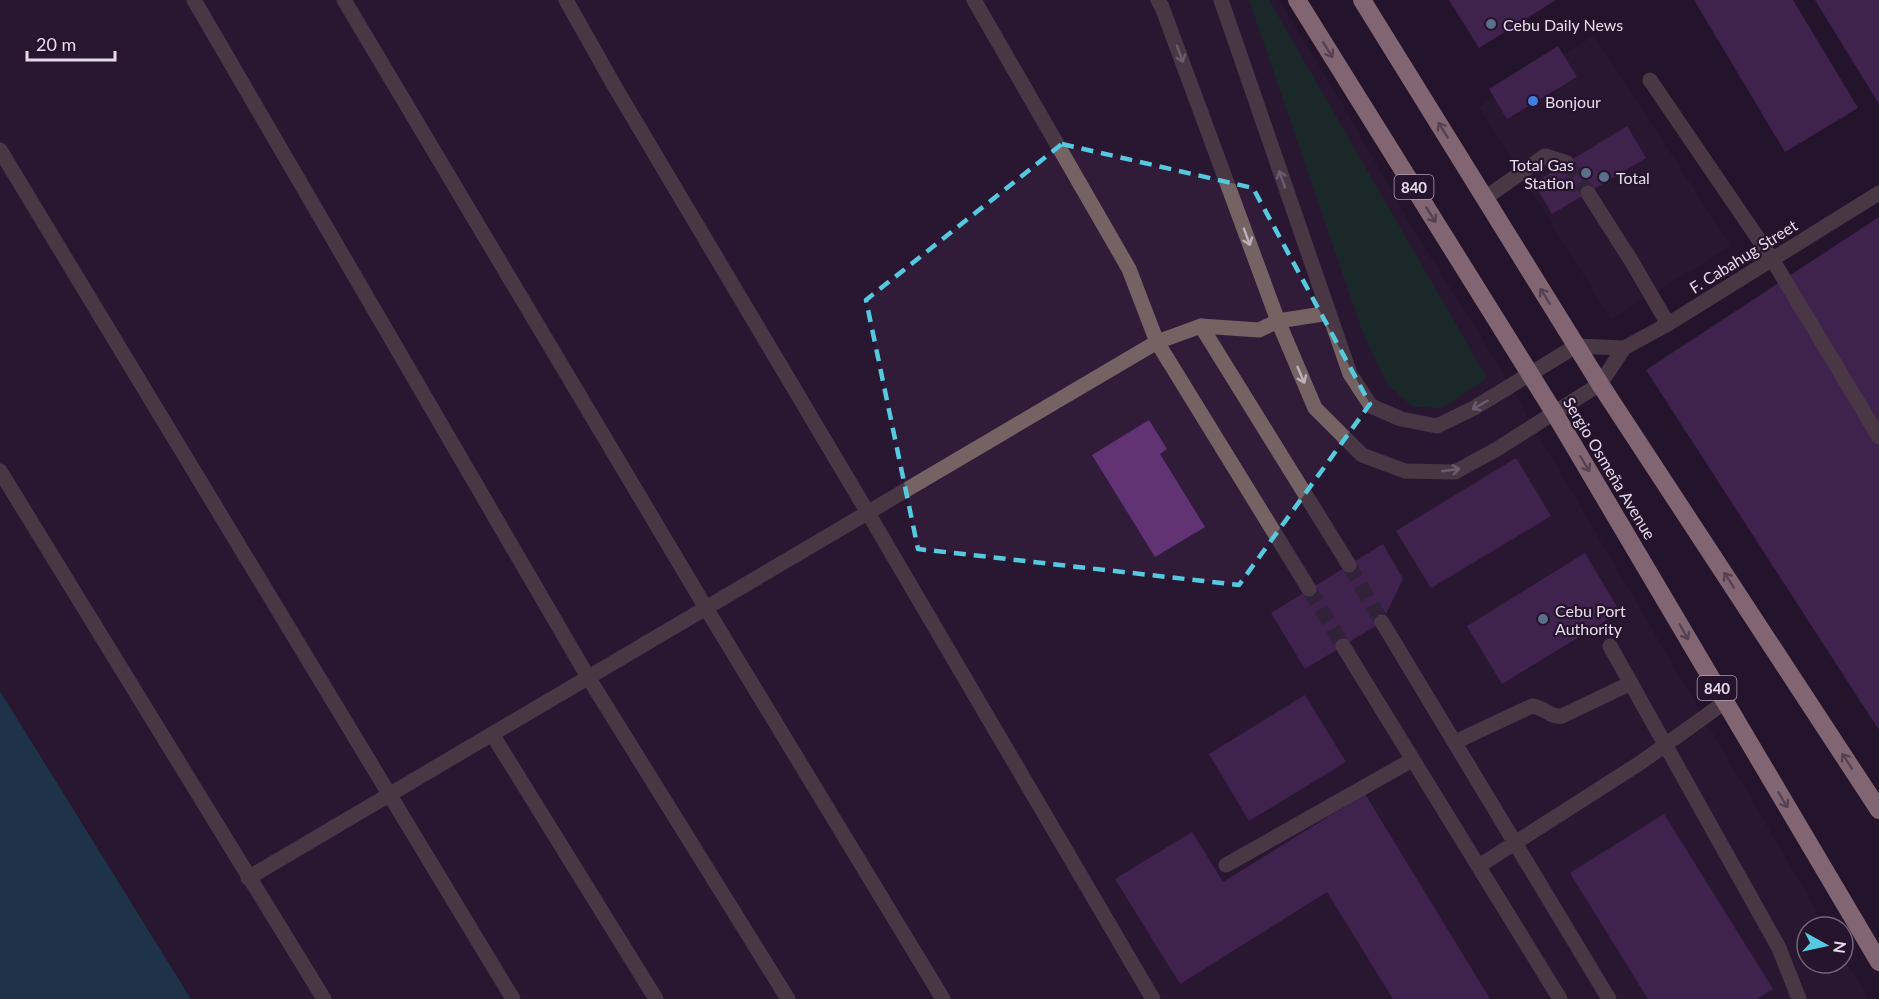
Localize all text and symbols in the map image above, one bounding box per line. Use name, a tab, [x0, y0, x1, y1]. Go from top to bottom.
place label: Cebu Daily News	[1503, 15, 1623, 34]
marker: Cebu Daily News	[1484, 17, 1498, 31]
scale bar	[27, 24, 116, 62]
text: 20 m	[36, 33, 76, 55]
one-way arrow	[1323, 41, 1335, 58]
one-way arrow	[1175, 44, 1186, 63]
place label: Bonjour	[1545, 92, 1601, 111]
marker: Bonjour	[1526, 94, 1540, 108]
one-way arrow	[1436, 122, 1449, 139]
place label: Total Gas Station	[1509, 155, 1574, 192]
marker: Total Gas Station	[1579, 166, 1593, 180]
place label: Total	[1616, 168, 1650, 187]
one-way arrow	[1276, 170, 1287, 188]
marker: Total	[1597, 170, 1611, 184]
road number: 840	[1394, 175, 1434, 199]
one-way arrow	[1425, 206, 1437, 223]
street label: F. Cabahug Street	[1686, 215, 1801, 297]
one-way arrow	[1243, 227, 1254, 246]
one-way arrow	[1539, 288, 1551, 305]
one-way arrow	[1296, 365, 1307, 383]
street label: Sergio Osmeña Avenue	[1560, 393, 1660, 543]
one-way arrow	[1471, 399, 1488, 411]
one-way arrow	[1579, 455, 1591, 472]
one-way arrow	[1441, 465, 1460, 476]
one-way arrow	[1723, 572, 1735, 589]
place label: Cebu Port Authority	[1555, 601, 1626, 638]
marker: Cebu Port Authority	[1536, 612, 1550, 626]
one-way arrow	[1678, 623, 1690, 640]
road number: 840	[1698, 676, 1736, 700]
one-way arrow	[1841, 753, 1853, 770]
one-way arrow	[1777, 791, 1789, 808]
north arrow	[1795, 915, 1855, 975]
text: N	[1830, 940, 1851, 955]

